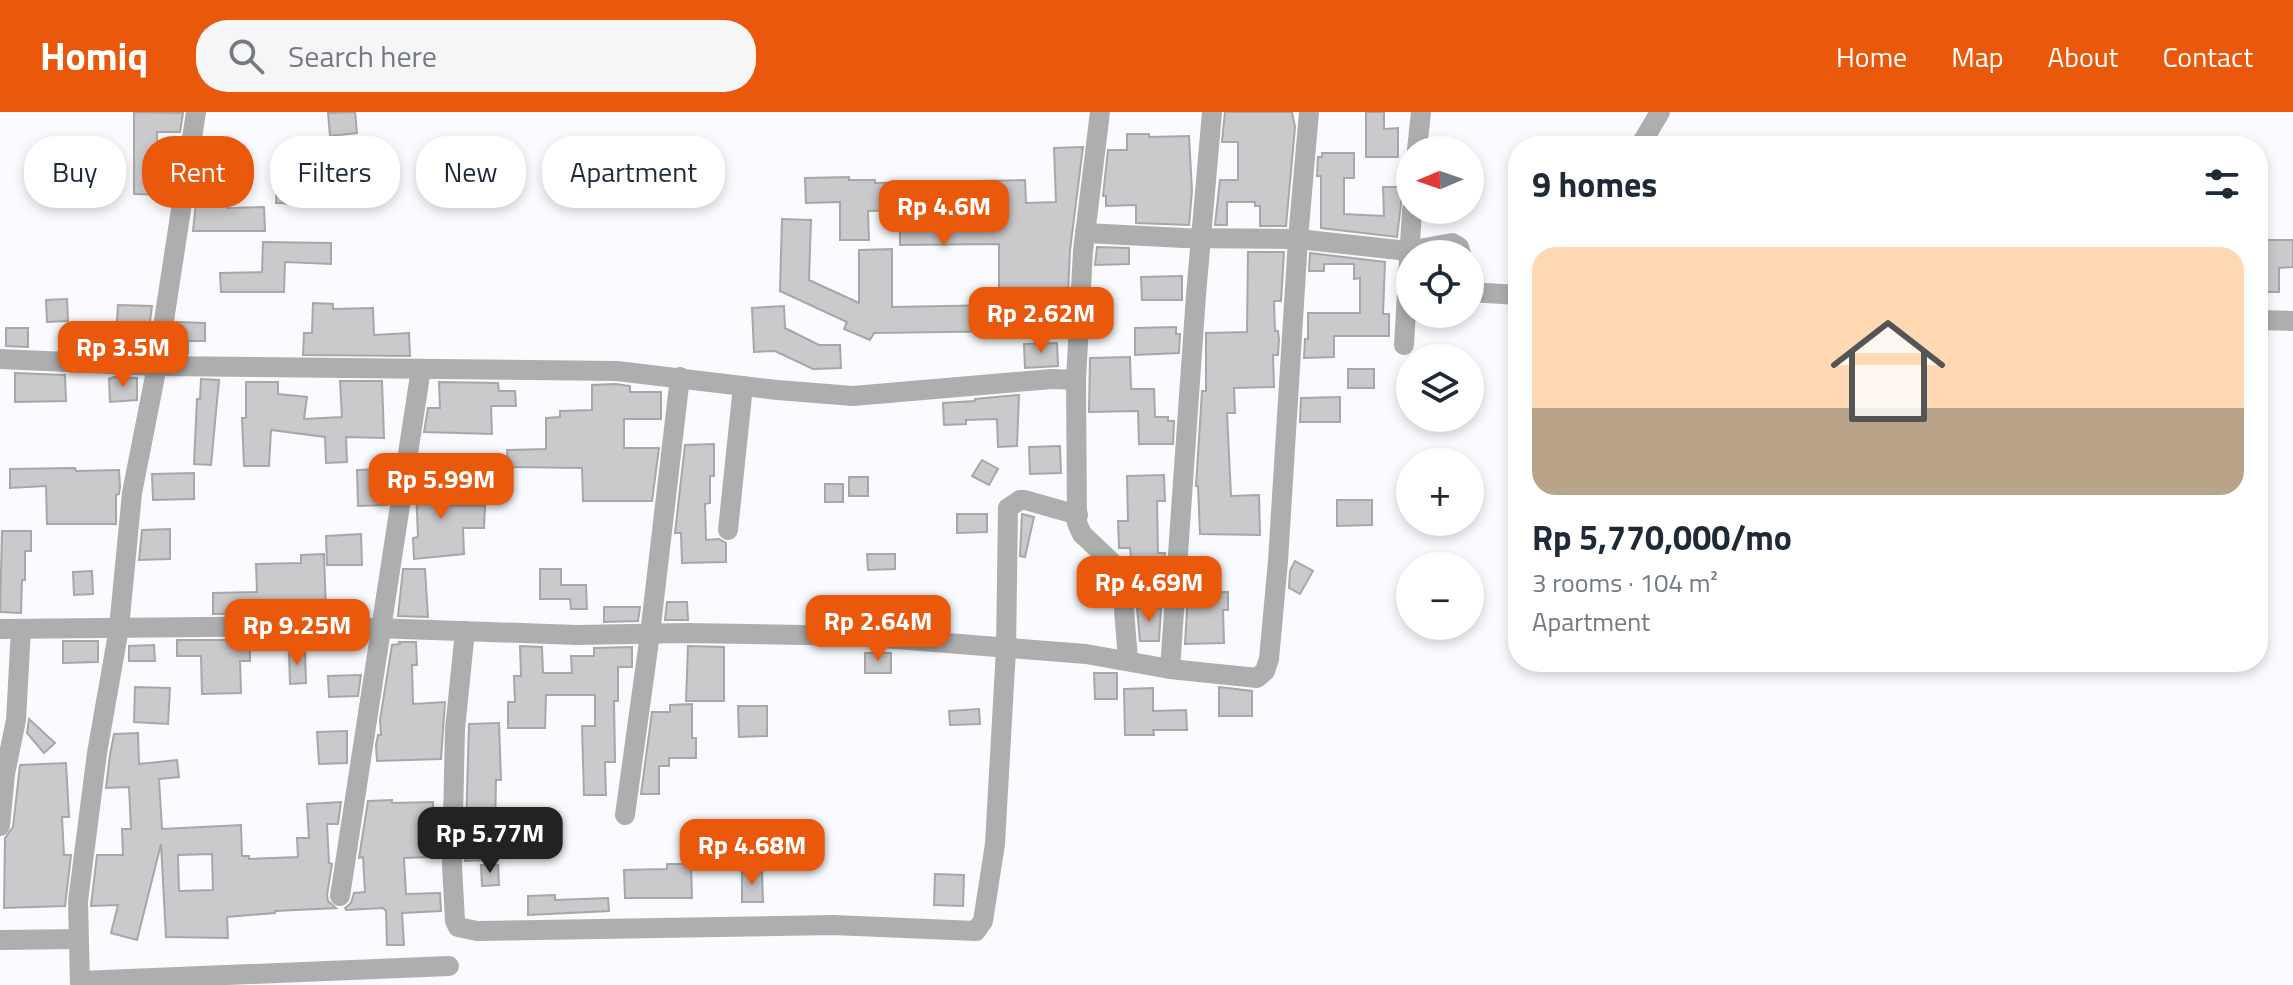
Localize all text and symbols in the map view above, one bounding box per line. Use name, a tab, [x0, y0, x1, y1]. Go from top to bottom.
search box	[196, 20, 756, 92]
text: Homiq	[40, 27, 148, 85]
text: Search here	[288, 33, 437, 79]
icon: search	[224, 34, 268, 78]
text: Home	[1836, 35, 1907, 78]
text: Map	[1951, 35, 2004, 78]
text: About	[2048, 35, 2118, 78]
text: Contact	[2162, 35, 2253, 78]
chip: Buy	[24, 136, 126, 208]
chip: Rent	[142, 136, 254, 208]
chip: Filters	[270, 136, 400, 208]
chip: New	[416, 136, 526, 208]
chip: Apartment	[542, 136, 725, 208]
north arrow	[1396, 136, 1484, 224]
map controls	[1396, 136, 1484, 640]
text: 9 homes	[1532, 158, 1657, 210]
icon: filters	[2200, 162, 2244, 206]
pin: Rp 4.6M	[870, 180, 1018, 248]
text: Rp 4.6M	[897, 186, 991, 225]
button: locate	[1396, 240, 1484, 328]
pin: Rp 2.62M	[958, 287, 1124, 355]
text: Rp 2.62M	[987, 293, 1095, 332]
icon: home	[1816, 299, 1960, 443]
pin: Rp 3.5M	[49, 321, 197, 389]
text: Rp 3.5M	[76, 327, 170, 366]
button: layers	[1396, 344, 1484, 432]
button: +	[1396, 448, 1484, 536]
pin: Rp 5.99M	[358, 453, 524, 521]
text: Rp 5.99M	[387, 459, 495, 498]
text: Rp 5,770,000/mo	[1532, 511, 1792, 563]
button: −	[1396, 552, 1484, 640]
pin: Rp 4.69M	[1066, 556, 1232, 624]
text: Rp 4.69M	[1095, 562, 1203, 601]
text: 3 rooms · 104 m²	[1532, 563, 1718, 602]
pin: Rp 2.64M	[795, 595, 961, 663]
pin: Rp 9.25M	[214, 599, 380, 667]
text: Rp 2.64M	[824, 601, 932, 640]
text: Apartment	[1532, 602, 1650, 641]
text: Rp 9.25M	[243, 605, 351, 644]
pin: Rp 5.77M	[407, 807, 573, 875]
text: Rp 5.77M	[436, 813, 544, 852]
pin: Rp 4.68M	[669, 819, 835, 887]
text: Rp 4.68M	[698, 825, 806, 864]

